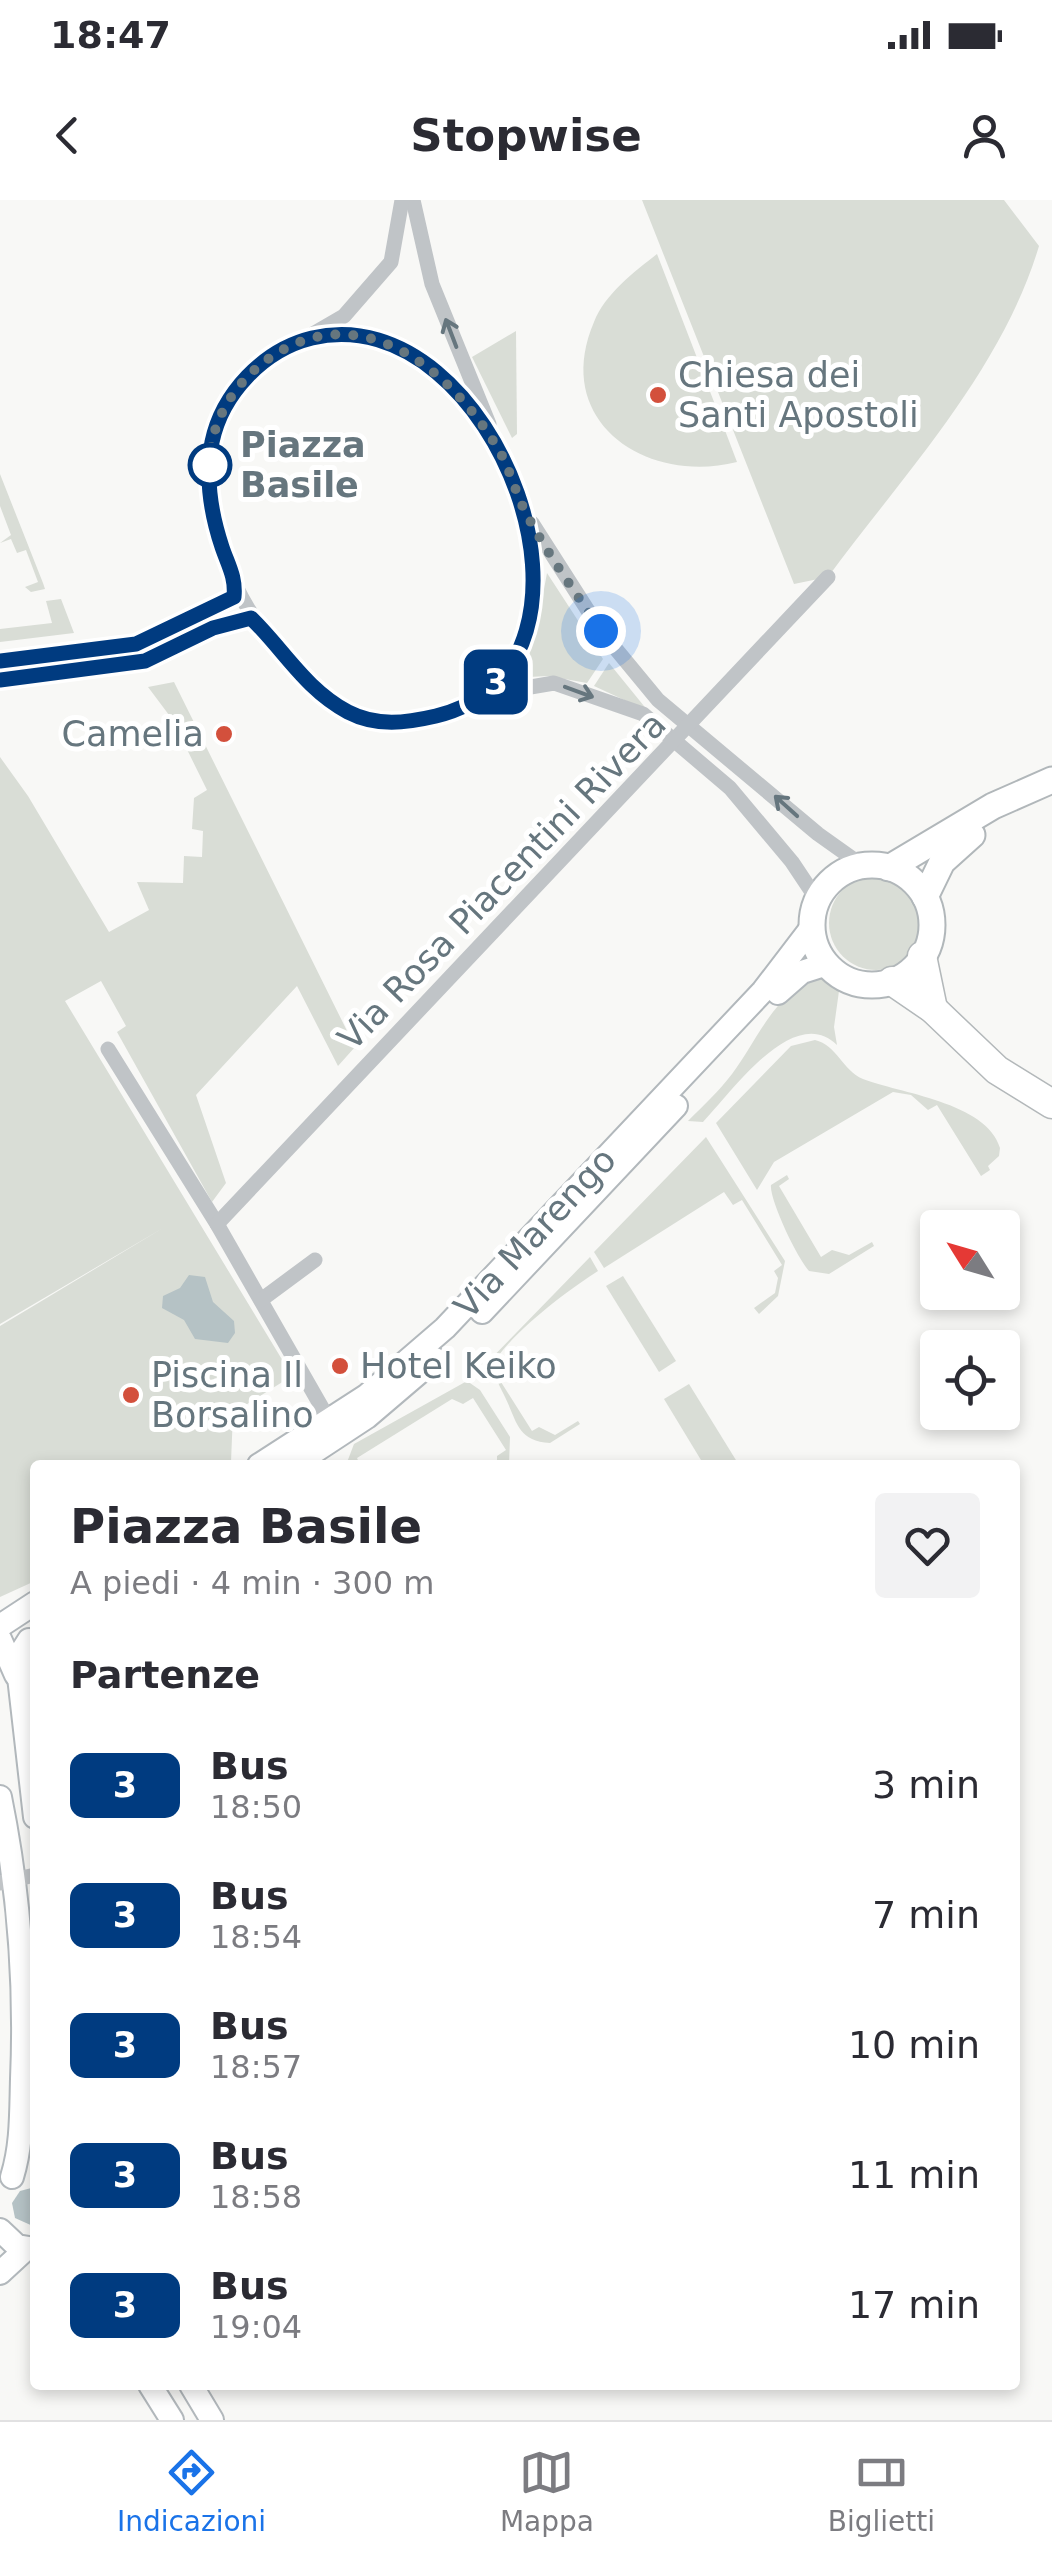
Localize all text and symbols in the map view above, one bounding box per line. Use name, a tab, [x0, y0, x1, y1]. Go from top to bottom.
text: 18:47	[50, 13, 171, 57]
icon: back	[40, 108, 95, 163]
icon: person	[957, 108, 1012, 163]
text: Stopwise	[410, 109, 642, 162]
one-way arrow	[441, 318, 459, 349]
place label: Chiesa dei Santi Apostoli	[678, 355, 919, 435]
marker: Chiesa dei Santi Apostoli	[647, 384, 669, 406]
place label: Piazza Basile	[240, 425, 366, 505]
marker: Piazza Basile	[189, 444, 231, 486]
your location	[576, 606, 626, 656]
line badge: 3	[464, 650, 528, 714]
text: 3	[484, 662, 508, 702]
one-way arrow	[563, 684, 594, 702]
street label: Via Rosa Piacentini Rivera	[330, 704, 674, 1058]
place label: Camelia	[62, 714, 204, 754]
marker: Camelia	[213, 723, 235, 745]
one-way arrow	[774, 795, 799, 818]
street label: Via Marengo	[446, 1140, 624, 1326]
north arrow	[920, 1210, 1020, 1310]
map controls	[920, 1210, 1020, 1430]
button: locate	[920, 1330, 1020, 1430]
place label: Hotel Keiko	[360, 1346, 557, 1386]
place label: Piscina Il Borsalino	[151, 1355, 314, 1435]
marker: Hotel Keiko	[329, 1355, 351, 1377]
marker: Piscina Il Borsalino	[120, 1384, 142, 1406]
button: heart	[875, 1493, 980, 1598]
text: Piazza Basile	[70, 1498, 422, 1554]
text: A piedi · 4 min · 300 m	[70, 1564, 434, 1602]
text: Partenze	[70, 1653, 260, 1697]
text: Bus	[210, 1744, 289, 1788]
text: 3 min	[872, 1763, 980, 1807]
text: 3	[113, 1765, 137, 1805]
text: 18:50	[210, 1788, 302, 1826]
text: Bus	[210, 1874, 289, 1918]
text: 7 min	[872, 1893, 980, 1937]
text: 3	[113, 1895, 137, 1935]
text: 18:54	[210, 1918, 302, 1956]
text: Bus	[210, 2004, 289, 2048]
text: 10 min	[848, 2023, 980, 2067]
text: 3	[113, 2025, 137, 2065]
text: 18:57	[210, 2048, 302, 2086]
text: Bus	[210, 2134, 289, 2178]
text: 11 min	[848, 2153, 980, 2197]
text: 3	[113, 2155, 137, 2195]
text: 18:58	[210, 2178, 302, 2216]
text: Bus	[210, 2264, 289, 2308]
text: 17 min	[848, 2283, 980, 2327]
text: 3	[113, 2285, 137, 2325]
text: 19:04	[210, 2308, 302, 2346]
tab: Indicazioni	[117, 2445, 266, 2538]
tab: Mappa	[500, 2445, 594, 2538]
tab: Biglietti	[828, 2445, 935, 2538]

